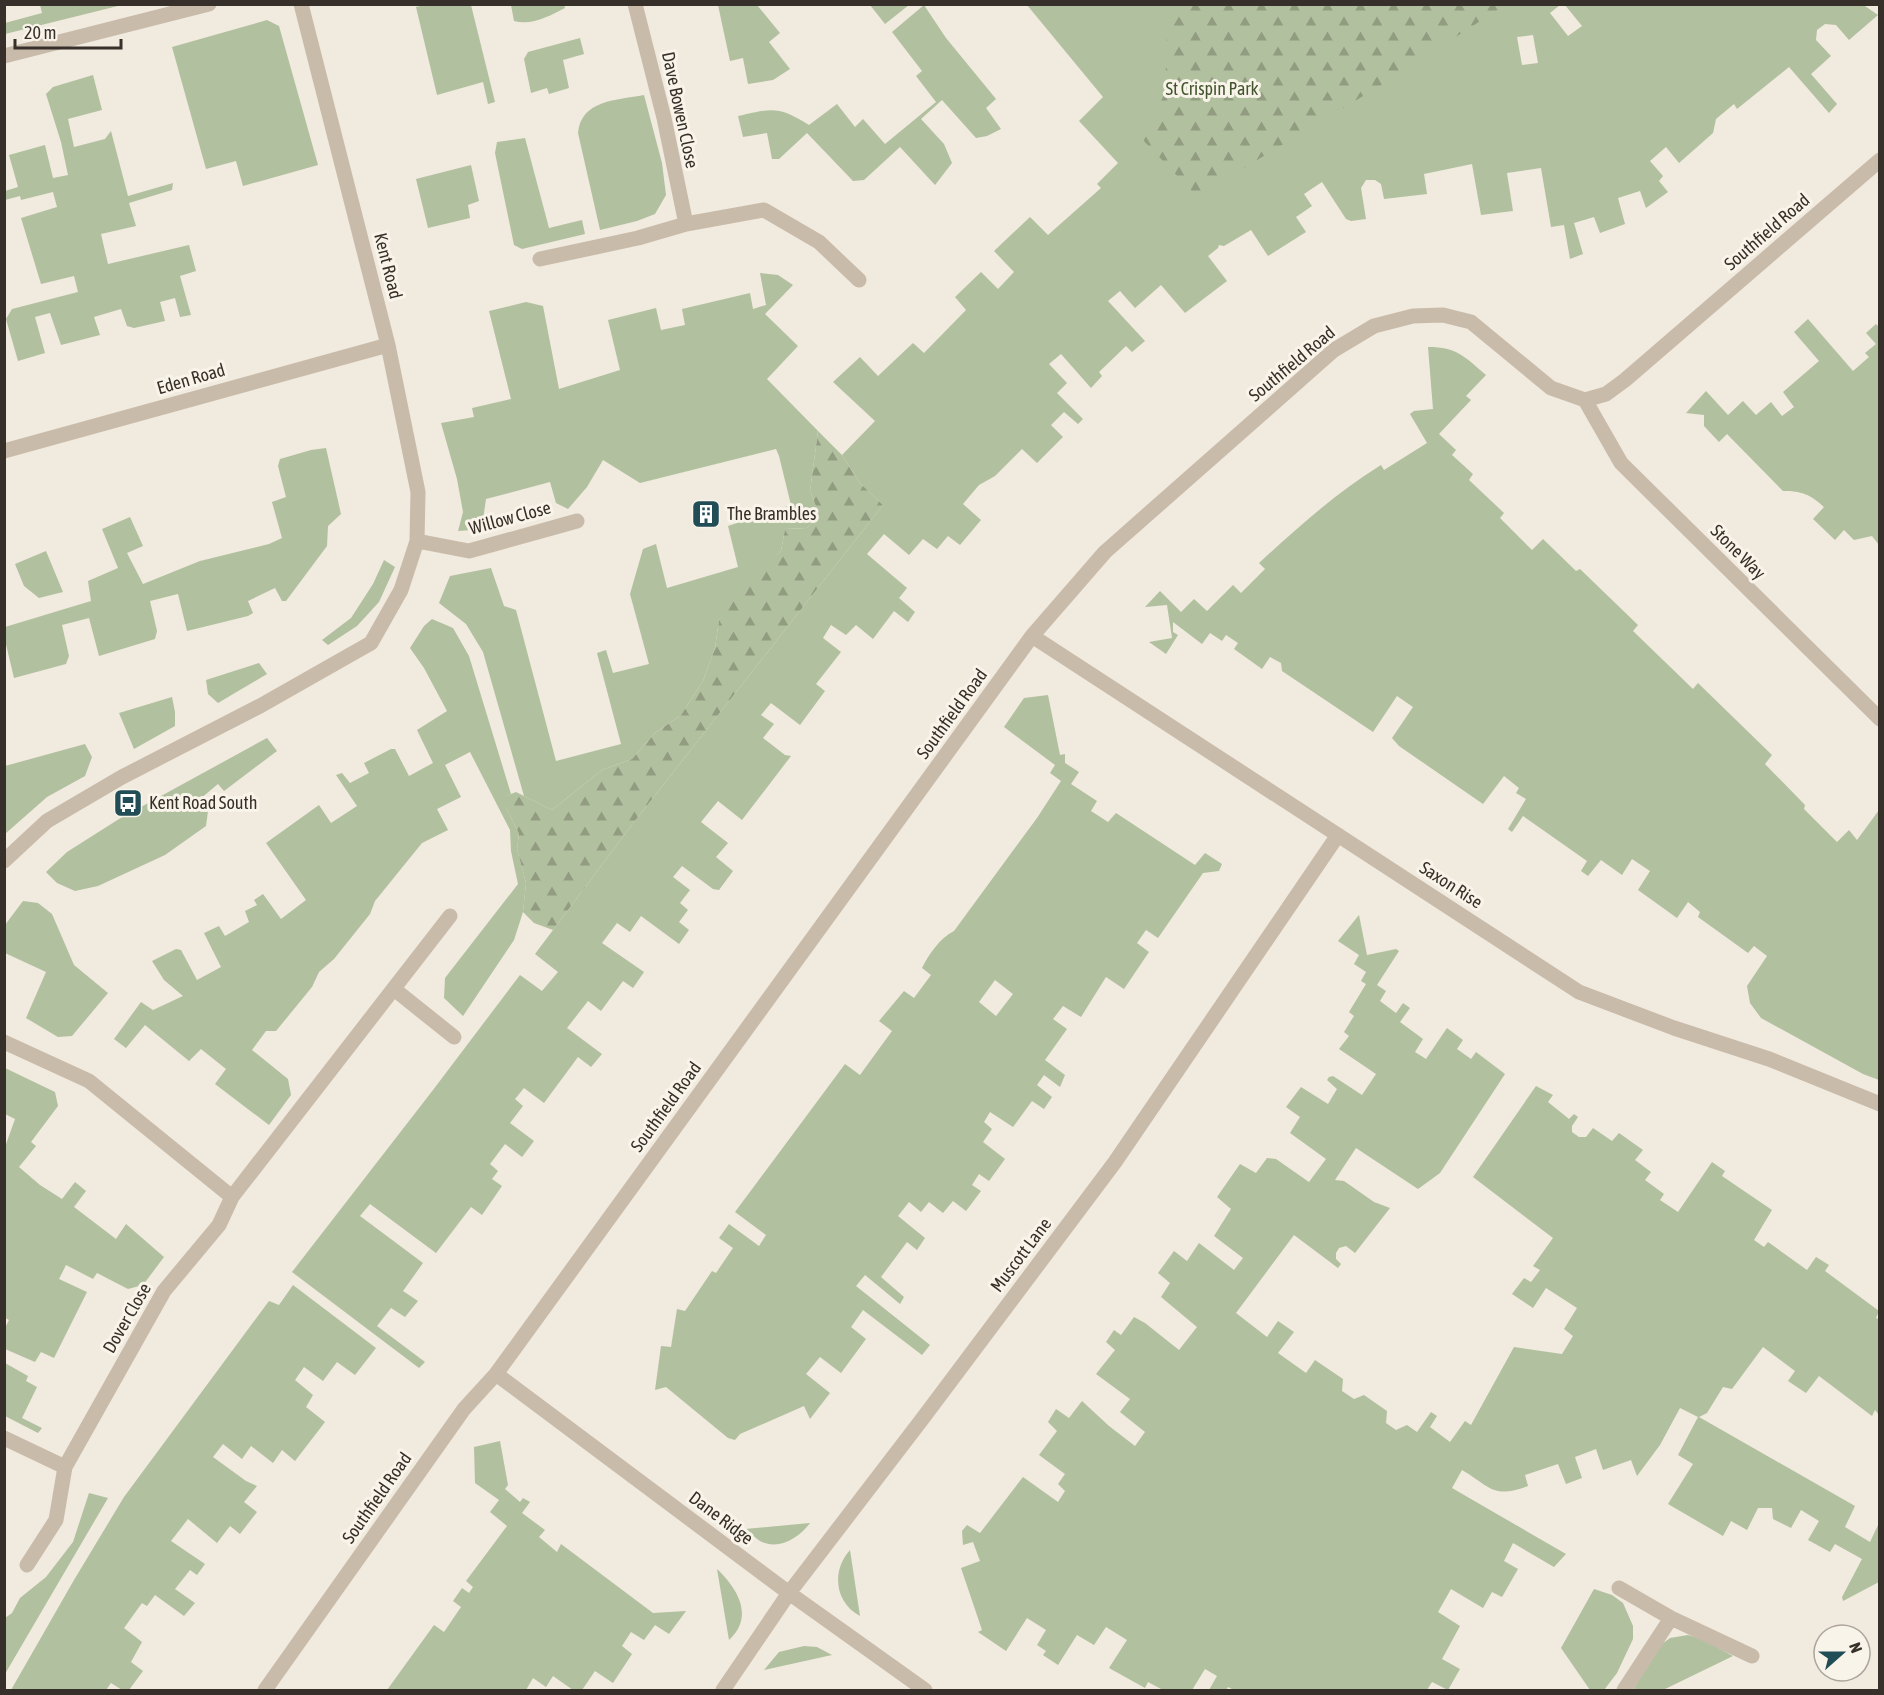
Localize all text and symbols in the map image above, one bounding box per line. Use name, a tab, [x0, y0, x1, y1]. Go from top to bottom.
scale bar	[15, 12, 122, 50]
text: 20 m	[24, 22, 56, 43]
street label: Dave Bowen Close	[658, 50, 703, 170]
park label: St Crispin Park	[1165, 78, 1259, 99]
street label: Southfield Road	[1720, 189, 1814, 274]
street label: Kent Road	[370, 231, 407, 301]
street label: Southfield Road	[1244, 322, 1339, 406]
street label: Eden Road	[154, 359, 227, 398]
street label: Willow Close	[467, 497, 553, 538]
building icon: The Brambles	[690, 498, 722, 530]
place label: The Brambles	[727, 503, 816, 524]
street label: Stone Way	[1707, 520, 1770, 583]
street label: Southfield Road	[912, 665, 991, 763]
bus stop icon: Kent Road South	[112, 787, 144, 819]
place label: Kent Road South	[149, 792, 257, 813]
street label: Saxon Rise	[1416, 857, 1486, 913]
street label: Southfield Road	[626, 1058, 705, 1156]
street label: Muscott Lane	[986, 1214, 1055, 1296]
street label: Dover Close	[98, 1279, 155, 1356]
street label: Southfield Road	[338, 1448, 416, 1547]
street label: Dane Ridge	[685, 1487, 758, 1549]
north arrow	[1812, 1623, 1872, 1683]
text: N	[1846, 1640, 1866, 1655]

